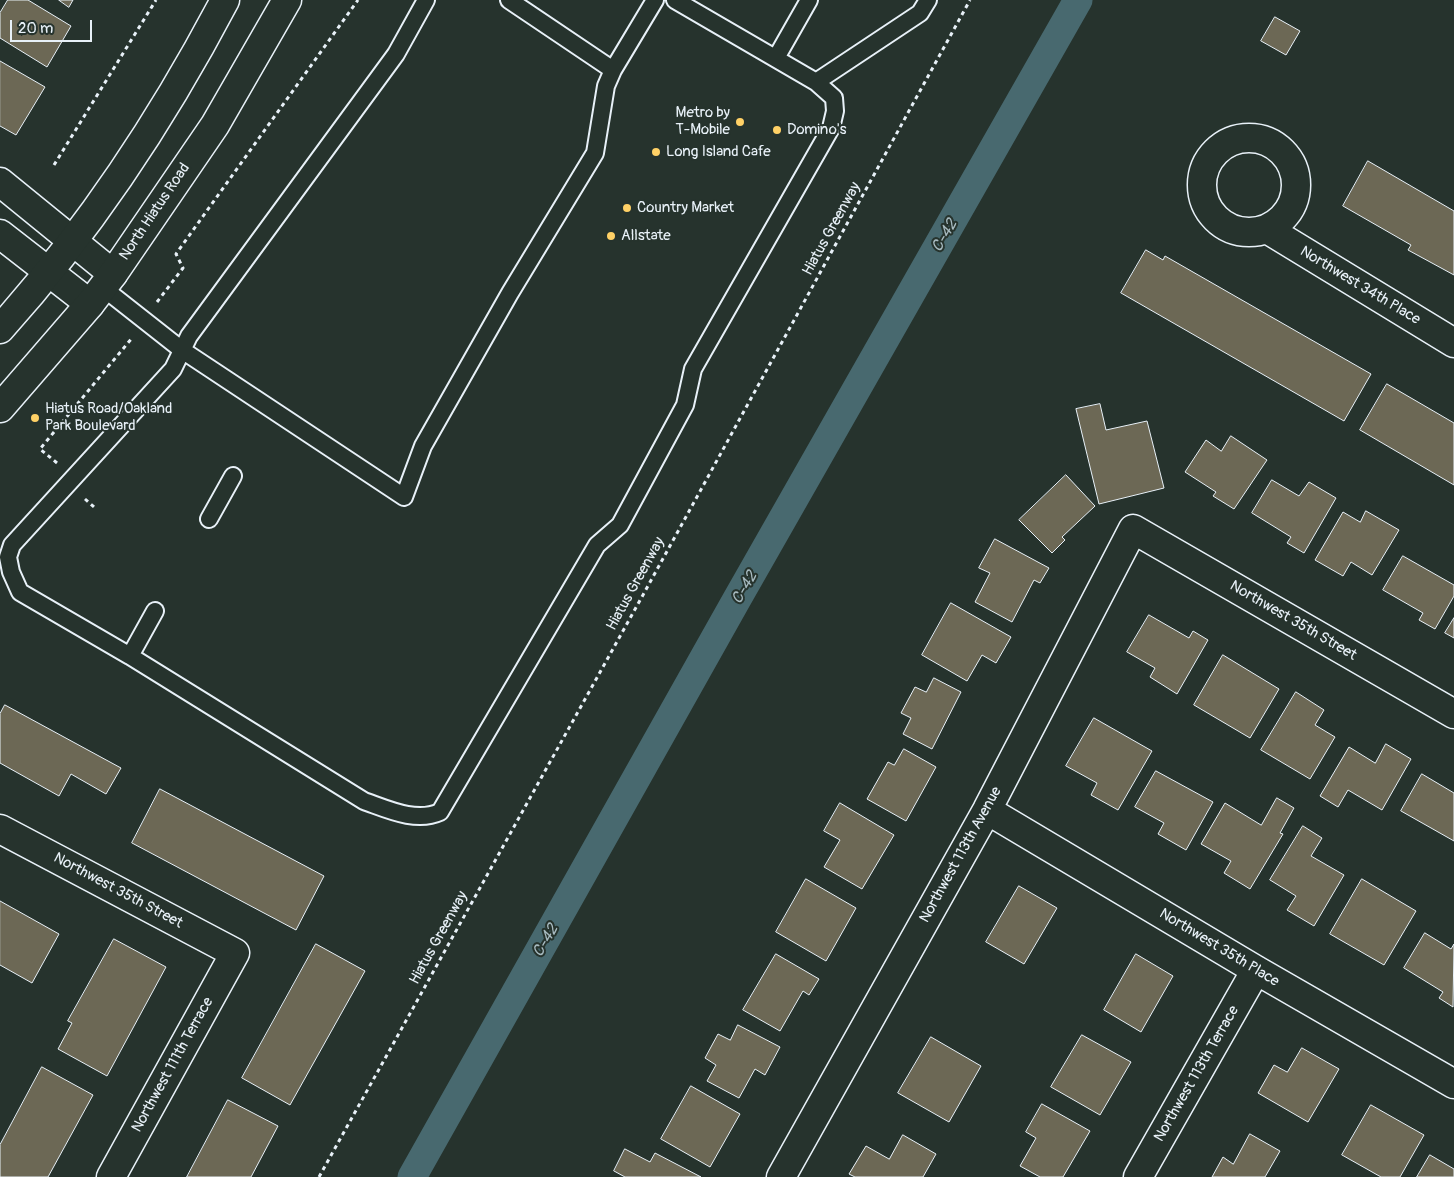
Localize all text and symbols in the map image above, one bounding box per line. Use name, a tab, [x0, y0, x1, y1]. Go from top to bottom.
scale bar	[12, 10, 95, 42]
text: 20 m	[18, 19, 53, 38]
place label: Metro by T-Mobile	[675, 104, 730, 139]
marker: Metro by T-Mobile	[734, 116, 746, 128]
place label: Domino's	[787, 121, 846, 139]
marker: Domino's	[771, 124, 783, 136]
place label: Long Island Cafe	[666, 143, 771, 161]
marker: Long Island Cafe	[650, 146, 662, 158]
street label: North Hiatus Road	[116, 160, 194, 264]
street label: Hiatus Greenway	[799, 179, 865, 279]
place label: Country Market	[637, 199, 734, 217]
marker: Country Market	[621, 202, 633, 214]
water label: C-42	[928, 216, 962, 256]
place label: Allstate	[621, 227, 671, 245]
marker: Allstate	[605, 230, 617, 242]
street label: Northwest 34th Place	[1296, 243, 1424, 329]
place label: Hiatus Road/Oakland Park Boulevard	[45, 400, 172, 435]
marker: Hiatus Road/Oakland Park Boulevard	[29, 412, 41, 424]
street label: Hiatus Greenway	[603, 534, 669, 634]
water label: C-42	[728, 568, 762, 608]
street label: Northwest 35th Street	[1226, 577, 1360, 665]
street label: Northwest 113th Avenue	[916, 784, 1006, 926]
street label: Northwest 35th Street	[50, 849, 186, 933]
street label: Hiatus Greenway	[406, 888, 472, 988]
street label: Northwest 35th Place	[1156, 905, 1282, 991]
water label: C-42	[529, 921, 563, 961]
street label: Northwest 111th Terrace	[128, 994, 218, 1136]
street label: Northwest 113th Terrace	[1151, 1003, 1243, 1145]

